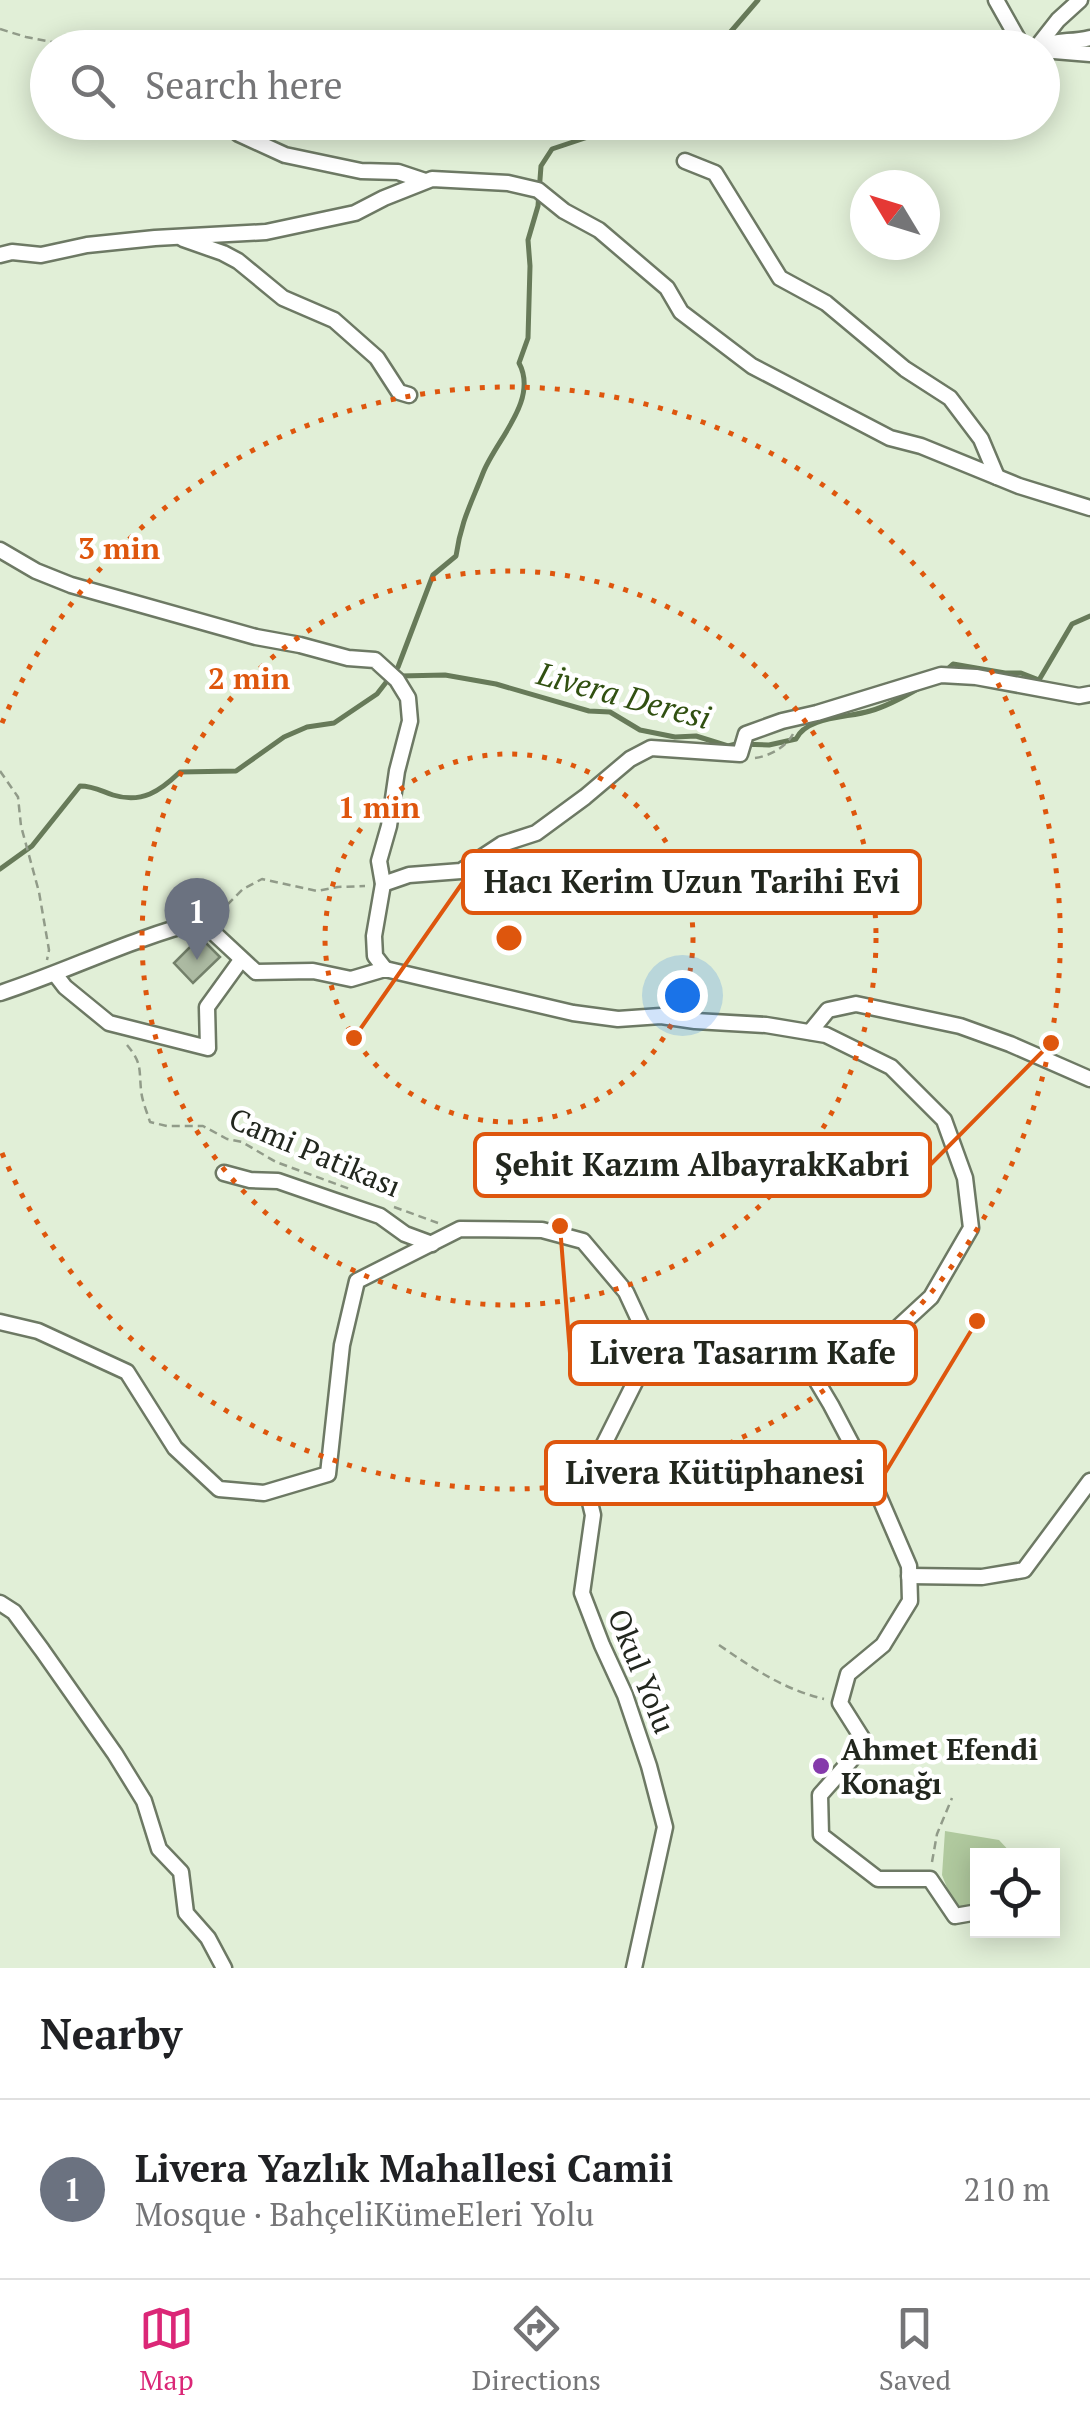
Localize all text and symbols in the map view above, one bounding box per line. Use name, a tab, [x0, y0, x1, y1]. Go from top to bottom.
search box	[30, 30, 1060, 140]
icon: search	[65, 58, 120, 113]
text: Search here	[145, 60, 343, 110]
north arrow	[850, 170, 940, 260]
text: 3 min	[78, 528, 160, 568]
water label: Livera Deresi	[532, 651, 715, 738]
text: 2 min	[208, 658, 290, 698]
text: 1 min	[338, 787, 420, 827]
callout: Hacı Kerim Uzun Tarihi Evi	[463, 851, 920, 913]
text: Hacı Kerim Uzun Tarihi Evi	[484, 860, 900, 902]
pin: 1	[164, 878, 230, 960]
centre of rings	[491, 920, 527, 956]
your location	[657, 970, 708, 1021]
street label: Cami Patikası	[223, 1098, 407, 1206]
callout: Şehit Kazım AlbayrakKabri	[475, 1134, 930, 1196]
text: Şehit Kazım AlbayrakKabri	[495, 1143, 909, 1185]
callout: Livera Tasarım Kafe	[570, 1322, 916, 1384]
text: Livera Tasarım Kafe	[590, 1331, 896, 1373]
callout: Livera Kütüphanesi	[546, 1442, 885, 1504]
text: Livera Kütüphanesi	[565, 1451, 865, 1493]
street label: Okul Yolu	[599, 1603, 685, 1739]
place label: Ahmet Efendi Konağı	[841, 1729, 1038, 1803]
marker: Ahmet Efendi Konağı	[810, 1755, 832, 1777]
map controls	[970, 1848, 1060, 1938]
button: locate	[970, 1848, 1060, 1938]
text: Nearby	[40, 2005, 182, 2061]
text: Livera Yazlık Mahallesi Camii	[135, 2143, 673, 2193]
text: 1	[63, 2168, 82, 2210]
text: 210 m	[963, 2168, 1050, 2210]
text: Mosque · BahçeliKümeEleri Yolu	[135, 2193, 594, 2235]
tab: Map	[139, 2301, 194, 2398]
tab: Directions	[472, 2301, 601, 2398]
tab: Saved	[879, 2301, 951, 2398]

